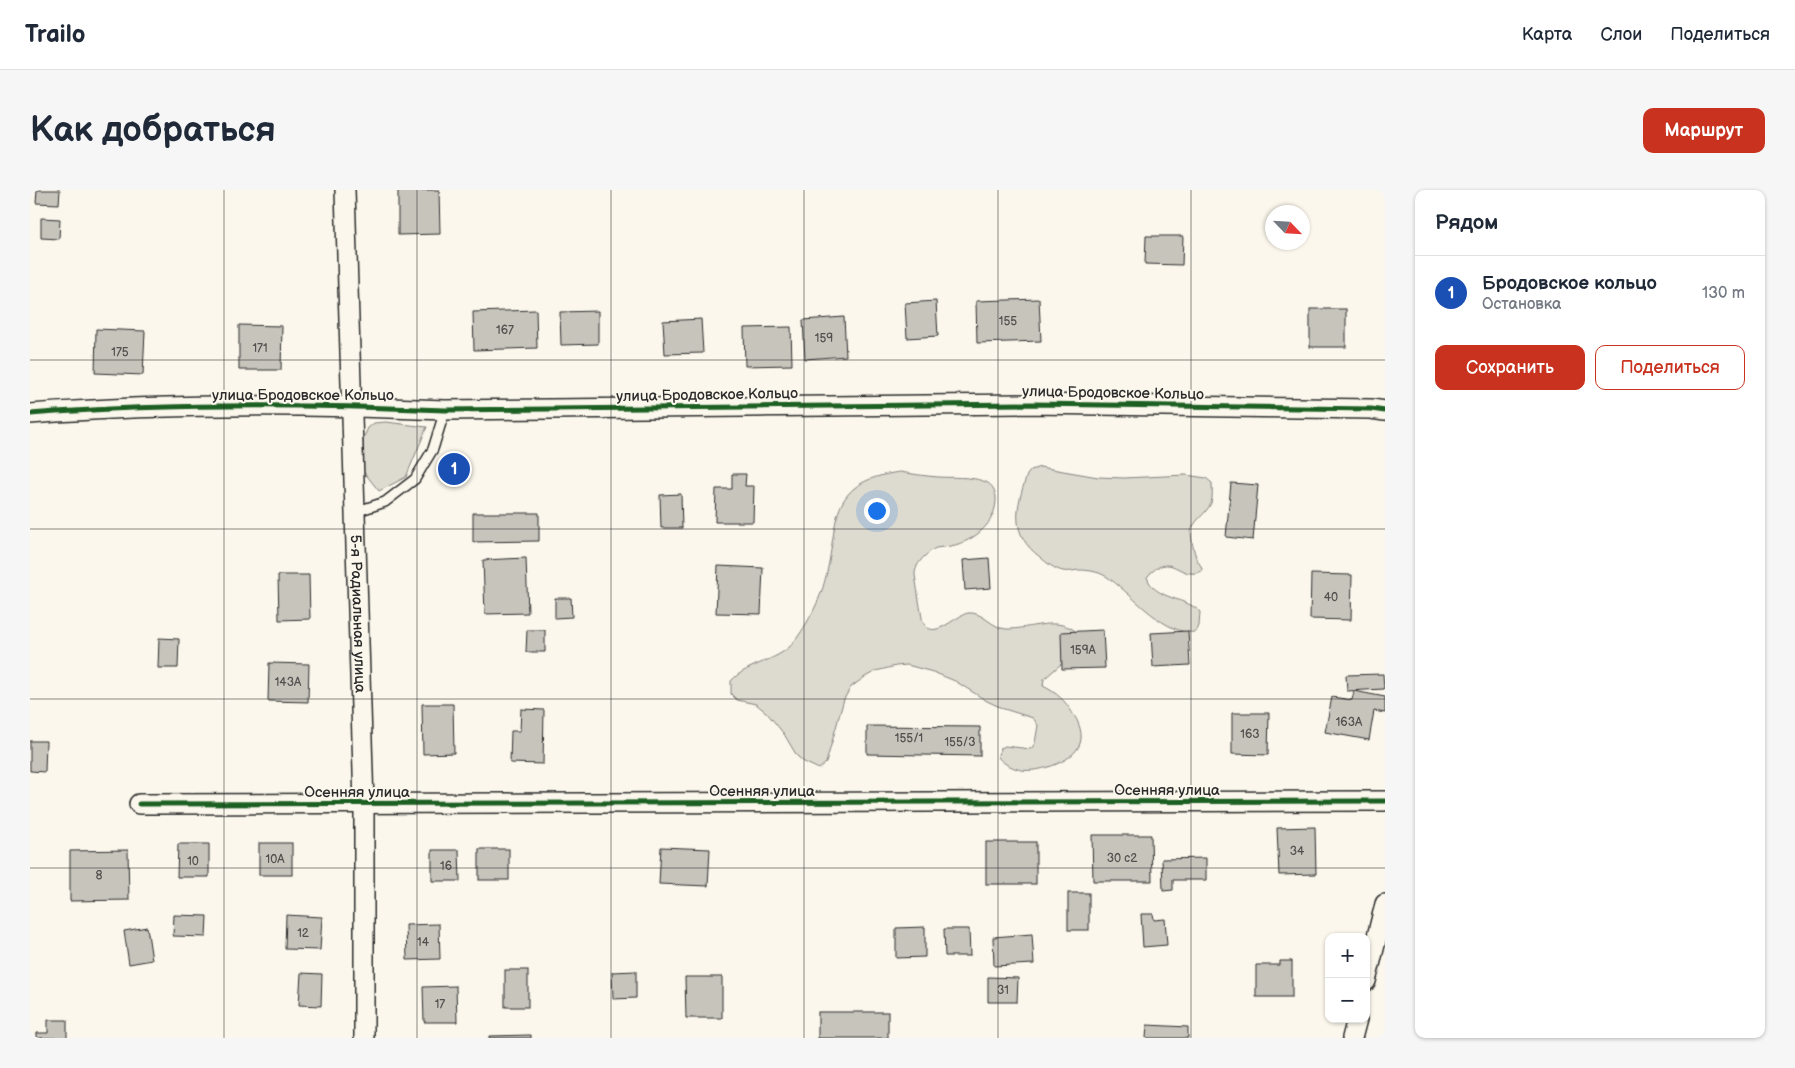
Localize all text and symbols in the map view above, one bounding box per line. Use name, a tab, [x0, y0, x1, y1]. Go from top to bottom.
text: Trailo	[25, 20, 85, 49]
text: Карта	[1522, 24, 1572, 45]
text: Слои	[1600, 24, 1642, 45]
text: Поделиться	[1670, 24, 1770, 45]
button: Маршрут	[1643, 108, 1765, 153]
text: Как добраться	[30, 109, 276, 152]
north arrow	[1265, 205, 1310, 250]
text: Рядом	[1435, 210, 1498, 235]
text: Бродовское кольцо	[1482, 272, 1657, 295]
text: 1	[1448, 284, 1454, 303]
text: 130 m	[1702, 284, 1745, 303]
text: Остановка	[1482, 295, 1561, 314]
house number: 155	[999, 314, 1017, 329]
house number: 167	[496, 323, 514, 338]
house number: 159	[815, 331, 833, 346]
house number: 171	[252, 341, 268, 356]
house number: 175	[111, 345, 129, 360]
button: Сохранить	[1435, 345, 1585, 390]
button: Поделиться	[1595, 345, 1745, 390]
street label: улица Бродовское Кольцо	[1022, 382, 1204, 404]
street label: улица Бродовское Кольцо	[616, 384, 798, 406]
street label: улица Бродовское Кольцо	[212, 386, 394, 405]
pin: 1	[438, 450, 470, 488]
your location	[864, 498, 890, 524]
street label: 5-я Радиальная улица	[346, 534, 370, 693]
house number: 40	[1324, 590, 1338, 605]
house number: 159А	[1070, 643, 1097, 658]
house number: 143А	[275, 675, 302, 690]
house number: 163А	[1336, 715, 1363, 730]
house number: 163	[1240, 727, 1260, 742]
house number: 155/1	[895, 731, 923, 746]
house number: 155/3	[944, 735, 976, 750]
street label: Осенняя улица	[1114, 781, 1220, 800]
street label: Осенняя улица	[709, 782, 815, 801]
street label: Осенняя улица	[304, 783, 410, 802]
house number: 34	[1290, 844, 1305, 859]
house number: 30 с2	[1107, 851, 1137, 866]
house number: 10А	[266, 852, 285, 867]
house number: 10	[187, 854, 199, 869]
house number: 16	[440, 859, 452, 874]
house number: 8	[96, 868, 103, 883]
house number: 12	[297, 926, 309, 941]
map controls	[1325, 933, 1370, 1023]
button: +	[1325, 933, 1370, 978]
house number: 14	[417, 935, 430, 950]
button: −	[1325, 978, 1370, 1023]
house number: 31	[997, 983, 1009, 998]
house number: 17	[435, 997, 445, 1012]

